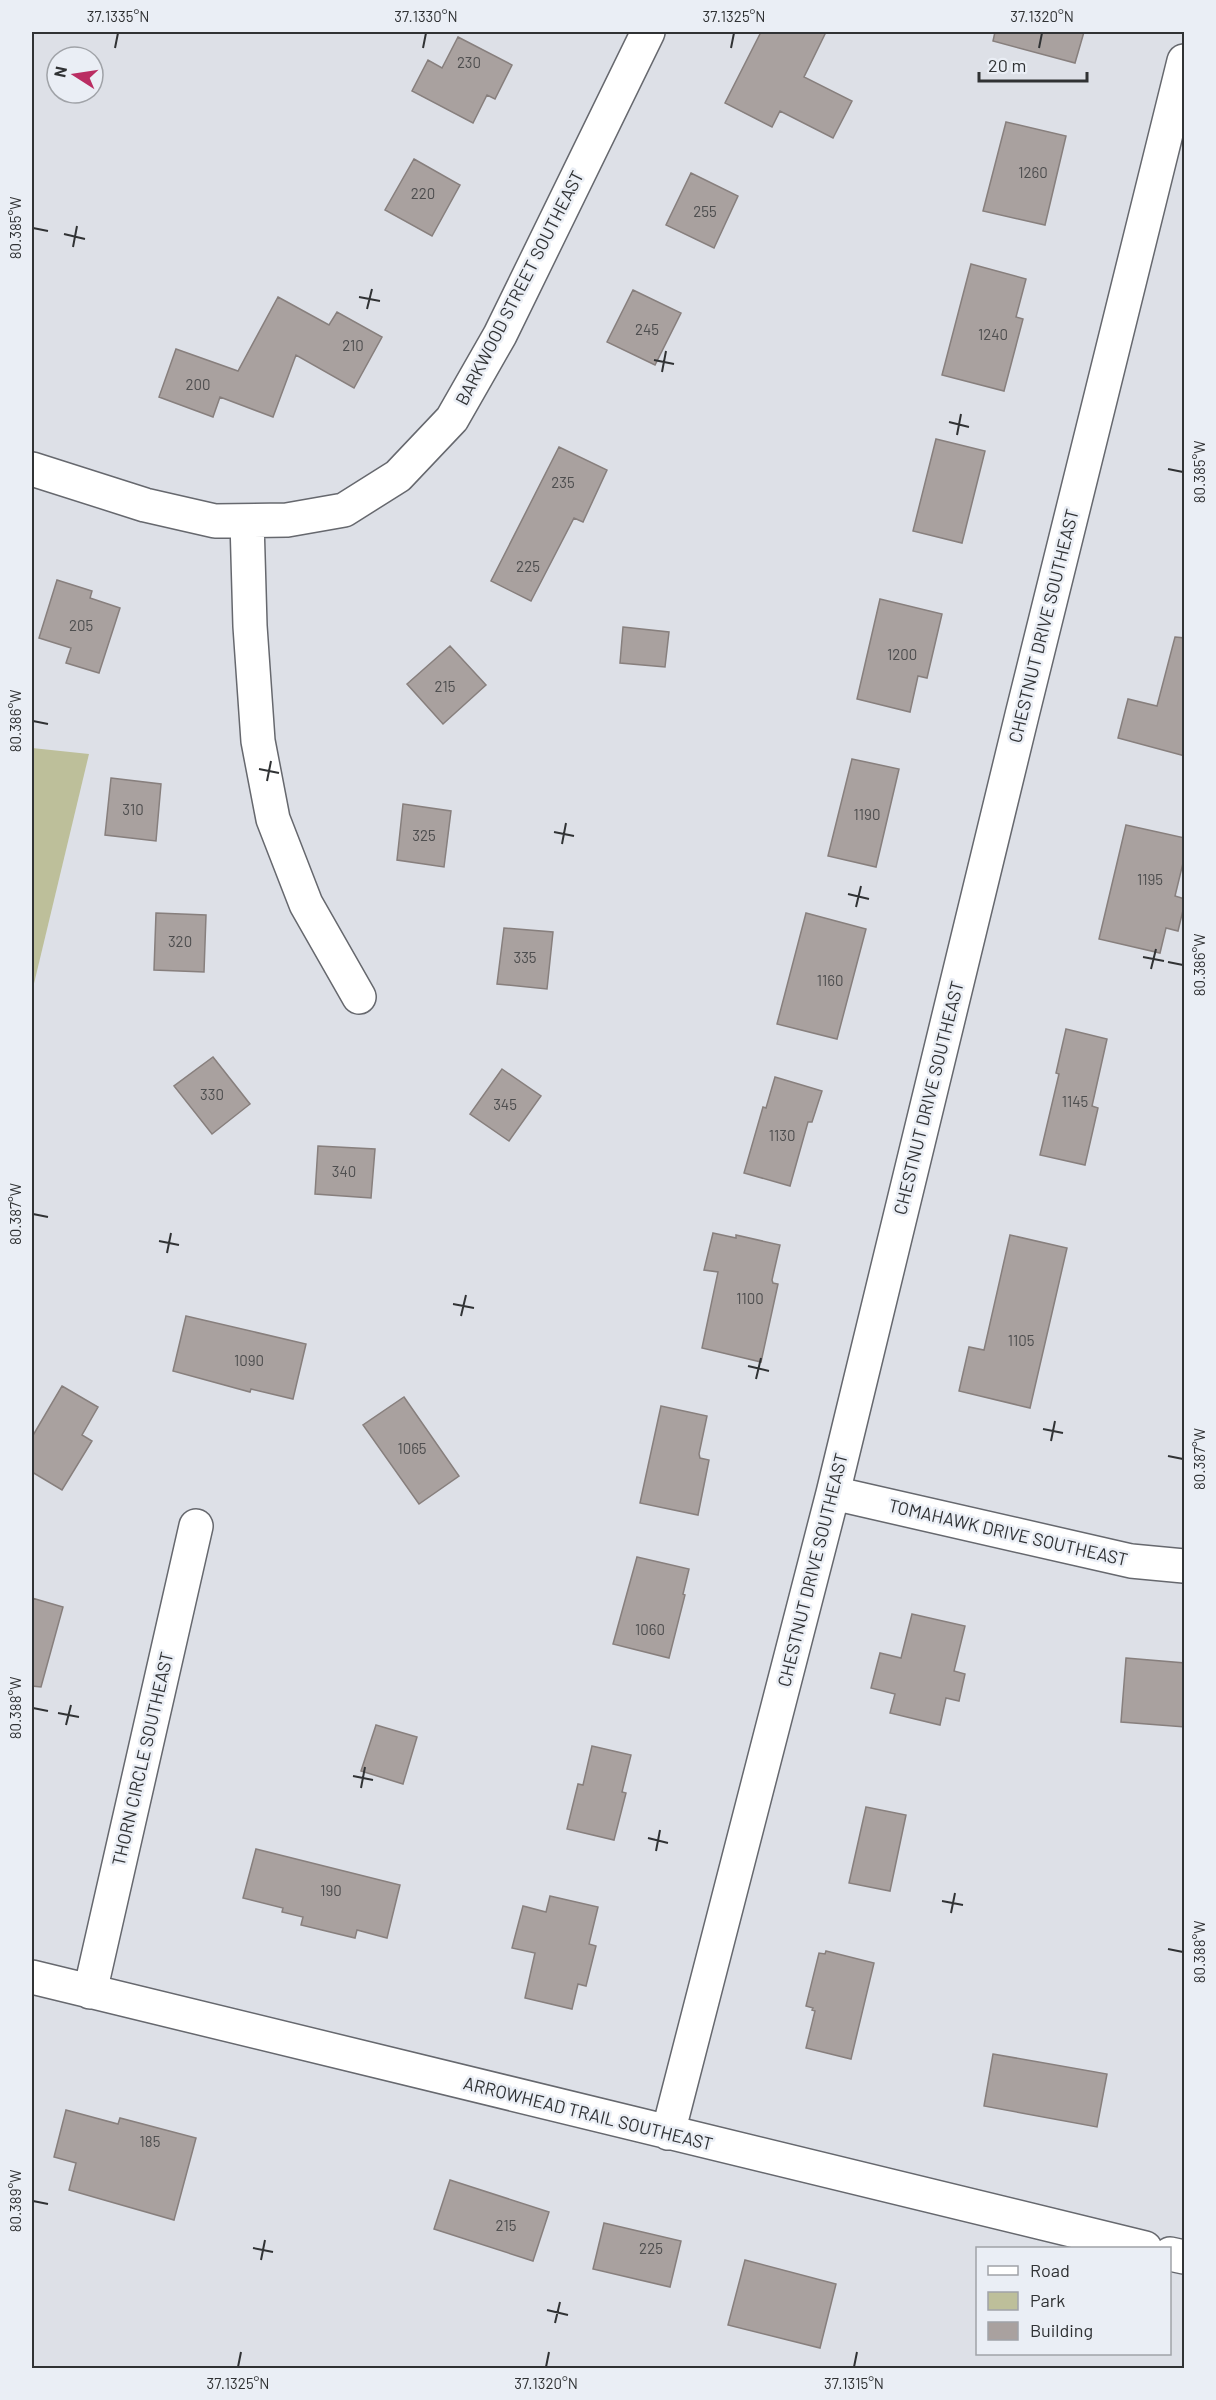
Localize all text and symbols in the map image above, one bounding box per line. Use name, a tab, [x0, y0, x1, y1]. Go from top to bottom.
text: 37.1335°N	[87, 7, 149, 25]
text: 37.1330°N	[394, 7, 458, 25]
text: 37.1325°N	[703, 7, 765, 25]
text: 37.1320°N	[1010, 7, 1074, 25]
north arrow	[45, 45, 105, 105]
scale bar	[979, 45, 1087, 83]
house number: 230	[457, 53, 481, 71]
text: 20 m	[988, 54, 1026, 76]
text: N	[49, 65, 70, 79]
house number: 1260	[1018, 163, 1048, 181]
street label: BARKWOOD STREET SOUTHEAST	[450, 167, 588, 408]
house number: 220	[411, 184, 435, 202]
text: 80.385°W	[6, 197, 24, 259]
house number: 255	[693, 202, 717, 220]
house number: 245	[635, 320, 659, 338]
house number: 1240	[978, 325, 1008, 343]
house number: 210	[342, 336, 364, 354]
house number: 200	[186, 375, 211, 393]
text: 80.385°W	[1190, 441, 1208, 503]
house number: 235	[551, 473, 575, 491]
street label: CHESTNUT DRIVE SOUTHEAST	[1003, 507, 1083, 745]
house number: 225	[516, 557, 540, 575]
house number: 205	[69, 616, 93, 634]
house number: 1200	[887, 645, 917, 663]
house number: 215	[435, 677, 455, 695]
text: 80.386°W	[6, 690, 24, 752]
house number: 310	[122, 800, 144, 818]
house number: 1190	[854, 805, 880, 823]
house number: 325	[412, 826, 436, 844]
house number: 1195	[1137, 870, 1163, 888]
house number: 320	[168, 932, 192, 950]
text: 80.386°W	[1190, 934, 1208, 996]
house number: 335	[513, 948, 537, 966]
house number: 1160	[817, 971, 843, 989]
street label: CHESTNUT DRIVE SOUTHEAST	[888, 979, 968, 1217]
house number: 330	[200, 1085, 224, 1103]
house number: 1145	[1062, 1092, 1088, 1110]
house number: 345	[493, 1095, 517, 1113]
house number: 1130	[769, 1126, 795, 1144]
house number: 340	[332, 1162, 356, 1180]
text: 80.387°W	[6, 1183, 24, 1245]
house number: 1100	[736, 1289, 764, 1307]
house number: 1105	[1008, 1331, 1034, 1349]
house number: 1090	[234, 1351, 264, 1369]
text: 80.387°W	[1190, 1428, 1208, 1490]
house number: 1065	[397, 1439, 427, 1457]
street label: CHESTNUT DRIVE SOUTHEAST	[772, 1451, 852, 1689]
street label: TOMAHAWK DRIVE SOUTHEAST	[886, 1494, 1130, 1570]
house number: 1060	[635, 1620, 665, 1638]
street label: THORN CIRCLE SOUTHEAST	[107, 1650, 177, 1868]
text: 80.388°W	[6, 1677, 24, 1739]
house number: 190	[320, 1881, 342, 1899]
text: 80.388°W	[1190, 1921, 1208, 1983]
street label: ARROWHEAD TRAIL SOUTHEAST	[461, 2071, 715, 2155]
house number: 185	[140, 2132, 160, 2150]
text: 80.389°W	[6, 2170, 24, 2232]
house number: 215	[496, 2216, 516, 2234]
house number: 225	[639, 2239, 663, 2257]
legend	[976, 2247, 1171, 2355]
text: Road	[1030, 2259, 1070, 2281]
text: Park	[1030, 2289, 1065, 2311]
text: Building	[1030, 2319, 1093, 2341]
text: 37.1325°N	[207, 2374, 269, 2392]
text: 37.1320°N	[514, 2374, 578, 2392]
text: 37.1315°N	[824, 2374, 884, 2392]

